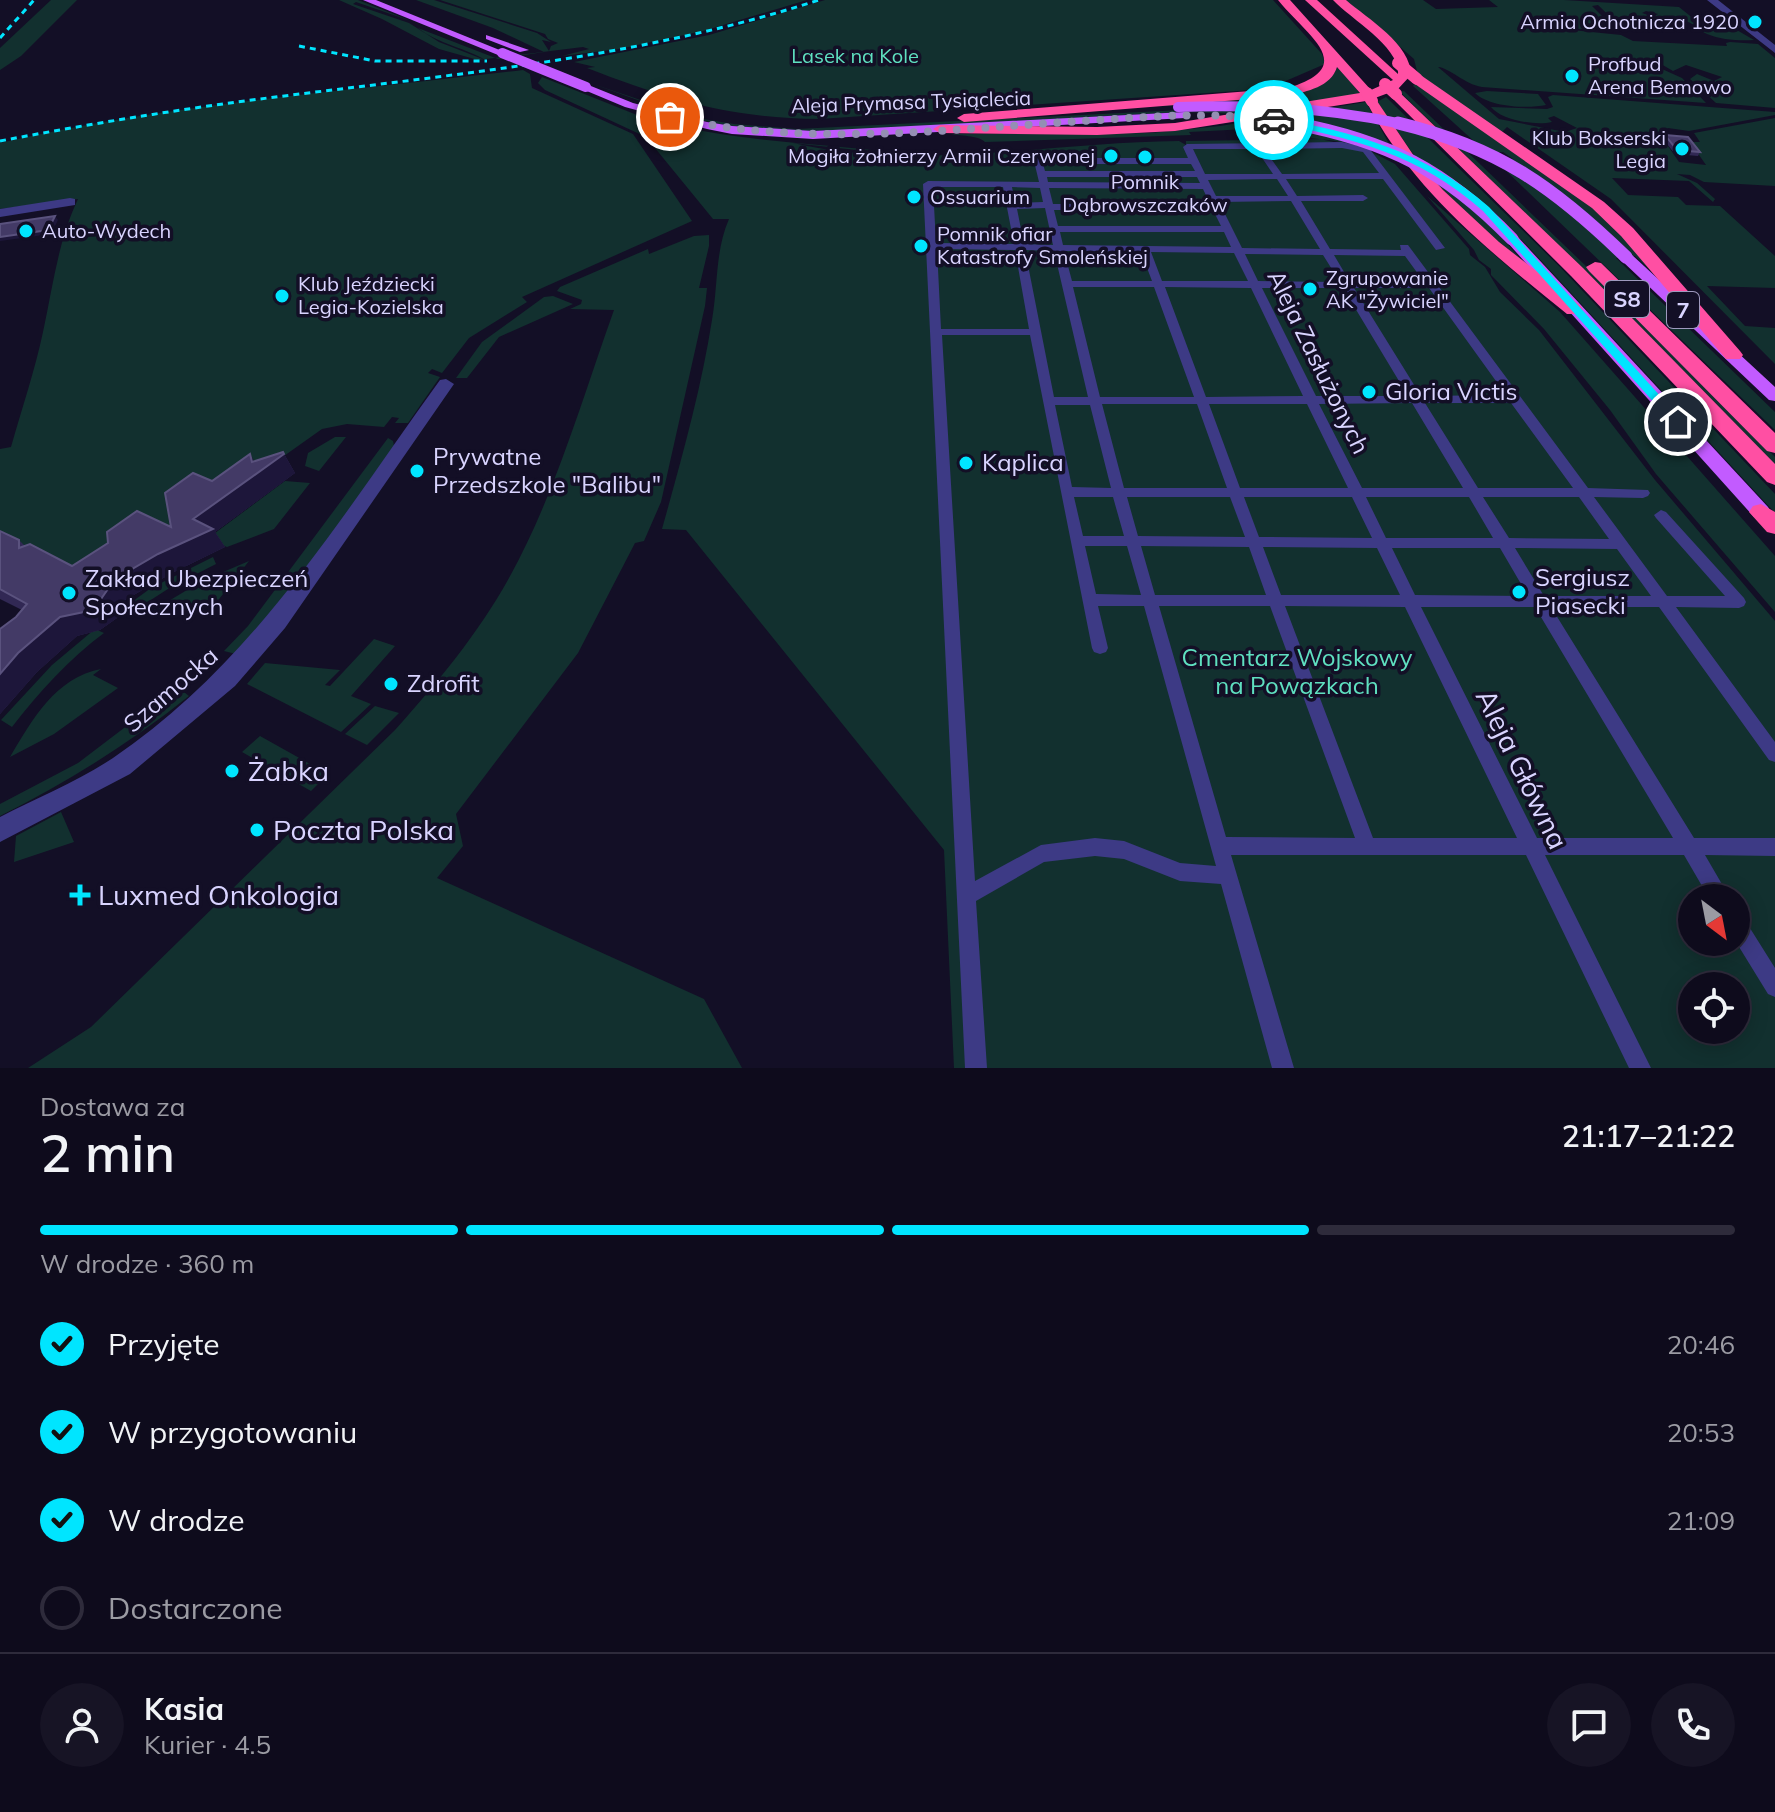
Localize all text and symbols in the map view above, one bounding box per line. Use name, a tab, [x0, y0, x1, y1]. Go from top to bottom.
place label: Armia Ochotnicza 1920	[1520, 9, 1739, 34]
marker: Armia Ochotnicza 1920	[1746, 13, 1764, 31]
park label: Lasek na Kole	[791, 43, 919, 68]
place label: Profbud Arena Bemowo	[1588, 51, 1732, 99]
marker: Profbud Arena Bemowo	[1563, 67, 1581, 85]
courier	[1234, 80, 1314, 160]
pin	[636, 83, 704, 151]
street label: Aleja Prymasa Tysiąclecia	[790, 85, 1032, 118]
icon: bag	[648, 95, 692, 139]
icon: car	[1252, 98, 1296, 142]
place label: Klub Bokserski Legia	[1532, 125, 1666, 173]
marker: Klub Bokserski Legia	[1673, 140, 1691, 158]
place label: Mogiła żołnierzy Armii Czerwonej	[788, 143, 1095, 168]
marker: Mogiła żołnierzy Armii Czerwonej	[1102, 147, 1120, 165]
marker: Pomnik Dąbrowszczaków	[1136, 148, 1154, 166]
place label: Pomnik Dąbrowszczaków	[1062, 169, 1228, 217]
place label: Ossuarium	[930, 184, 1030, 209]
marker: Ossuarium	[905, 188, 923, 206]
place label: Auto-Wydech	[42, 218, 171, 243]
place label: Pomnik ofiar Katastrofy Smoleńskiej	[937, 221, 1148, 269]
marker: Auto-Wydech	[17, 222, 35, 240]
marker: Pomnik ofiar Katastrofy Smoleńskiej	[912, 237, 930, 255]
street label: Aleja Zasłużonych	[1261, 265, 1376, 459]
place label: Zgrupowanie AK "Żywiciel"	[1326, 265, 1449, 313]
place label: Klub Jeździecki Legia-Kozielska	[298, 271, 444, 319]
marker: Zgrupowanie AK "Żywiciel"	[1301, 280, 1319, 298]
road number: S8	[1605, 281, 1649, 317]
marker: Klub Jeździecki Legia-Kozielska	[273, 287, 291, 305]
road number: 7	[1667, 292, 1699, 328]
place label: Gloria Victis	[1385, 376, 1517, 406]
marker: Gloria Victis	[1360, 383, 1378, 401]
pin	[1644, 388, 1712, 456]
icon: home	[1656, 400, 1700, 444]
place label: Prywatne Przedszkole "Balibu"	[433, 441, 661, 499]
place label: Kaplica	[982, 447, 1064, 477]
marker: Kaplica	[957, 454, 975, 472]
marker: Prywatne Przedszkole "Balibu"	[408, 462, 426, 480]
place label: Sergiusz Piasecki	[1535, 562, 1630, 620]
place label: Zakład Ubezpieczeń Społecznych	[85, 563, 308, 621]
marker: Sergiusz Piasecki	[1510, 583, 1528, 601]
marker: Zakład Ubezpieczeń Społecznych	[60, 584, 78, 602]
street label: Szamocka	[117, 640, 224, 738]
park label: Cmentarz Wojskowy na Powązkach	[1182, 642, 1413, 700]
place label: Zdrofit	[407, 668, 480, 698]
marker: Zdrofit	[382, 675, 400, 693]
street label: Aleja Główna	[1469, 683, 1576, 855]
place label: Żabka	[248, 753, 329, 788]
marker: Żabka	[223, 762, 241, 780]
place label: Poczta Polska	[273, 812, 454, 847]
marker: Poczta Polska	[248, 821, 266, 839]
place label: Luxmed Onkologia	[98, 877, 339, 912]
marker: Luxmed Onkologia	[69, 884, 91, 906]
north arrow	[1678, 884, 1750, 956]
map controls	[1678, 884, 1750, 1044]
button: locate	[1678, 972, 1750, 1044]
text: Dostawa za	[40, 1090, 185, 1123]
text: 21:17–21:22	[1562, 1117, 1735, 1155]
text: 2 min	[40, 1120, 175, 1185]
text: W drodze · 360 m	[40, 1247, 254, 1280]
icon: check	[40, 1322, 84, 1366]
text: Przyjęte	[108, 1325, 220, 1363]
text: 20:46	[1667, 1328, 1735, 1361]
icon: check	[40, 1410, 84, 1454]
text: W przygotowaniu	[108, 1413, 357, 1451]
text: 20:53	[1667, 1416, 1735, 1449]
icon: check	[40, 1498, 84, 1542]
text: W drodze	[108, 1501, 245, 1539]
text: 21:09	[1667, 1504, 1735, 1537]
text: Dostarczone	[108, 1589, 283, 1627]
button: person	[40, 1683, 124, 1767]
button: chat	[1547, 1683, 1631, 1767]
button: phone	[1651, 1683, 1735, 1767]
text: Kasia	[144, 1690, 224, 1728]
text: Kurier · 4.5	[144, 1728, 271, 1761]

